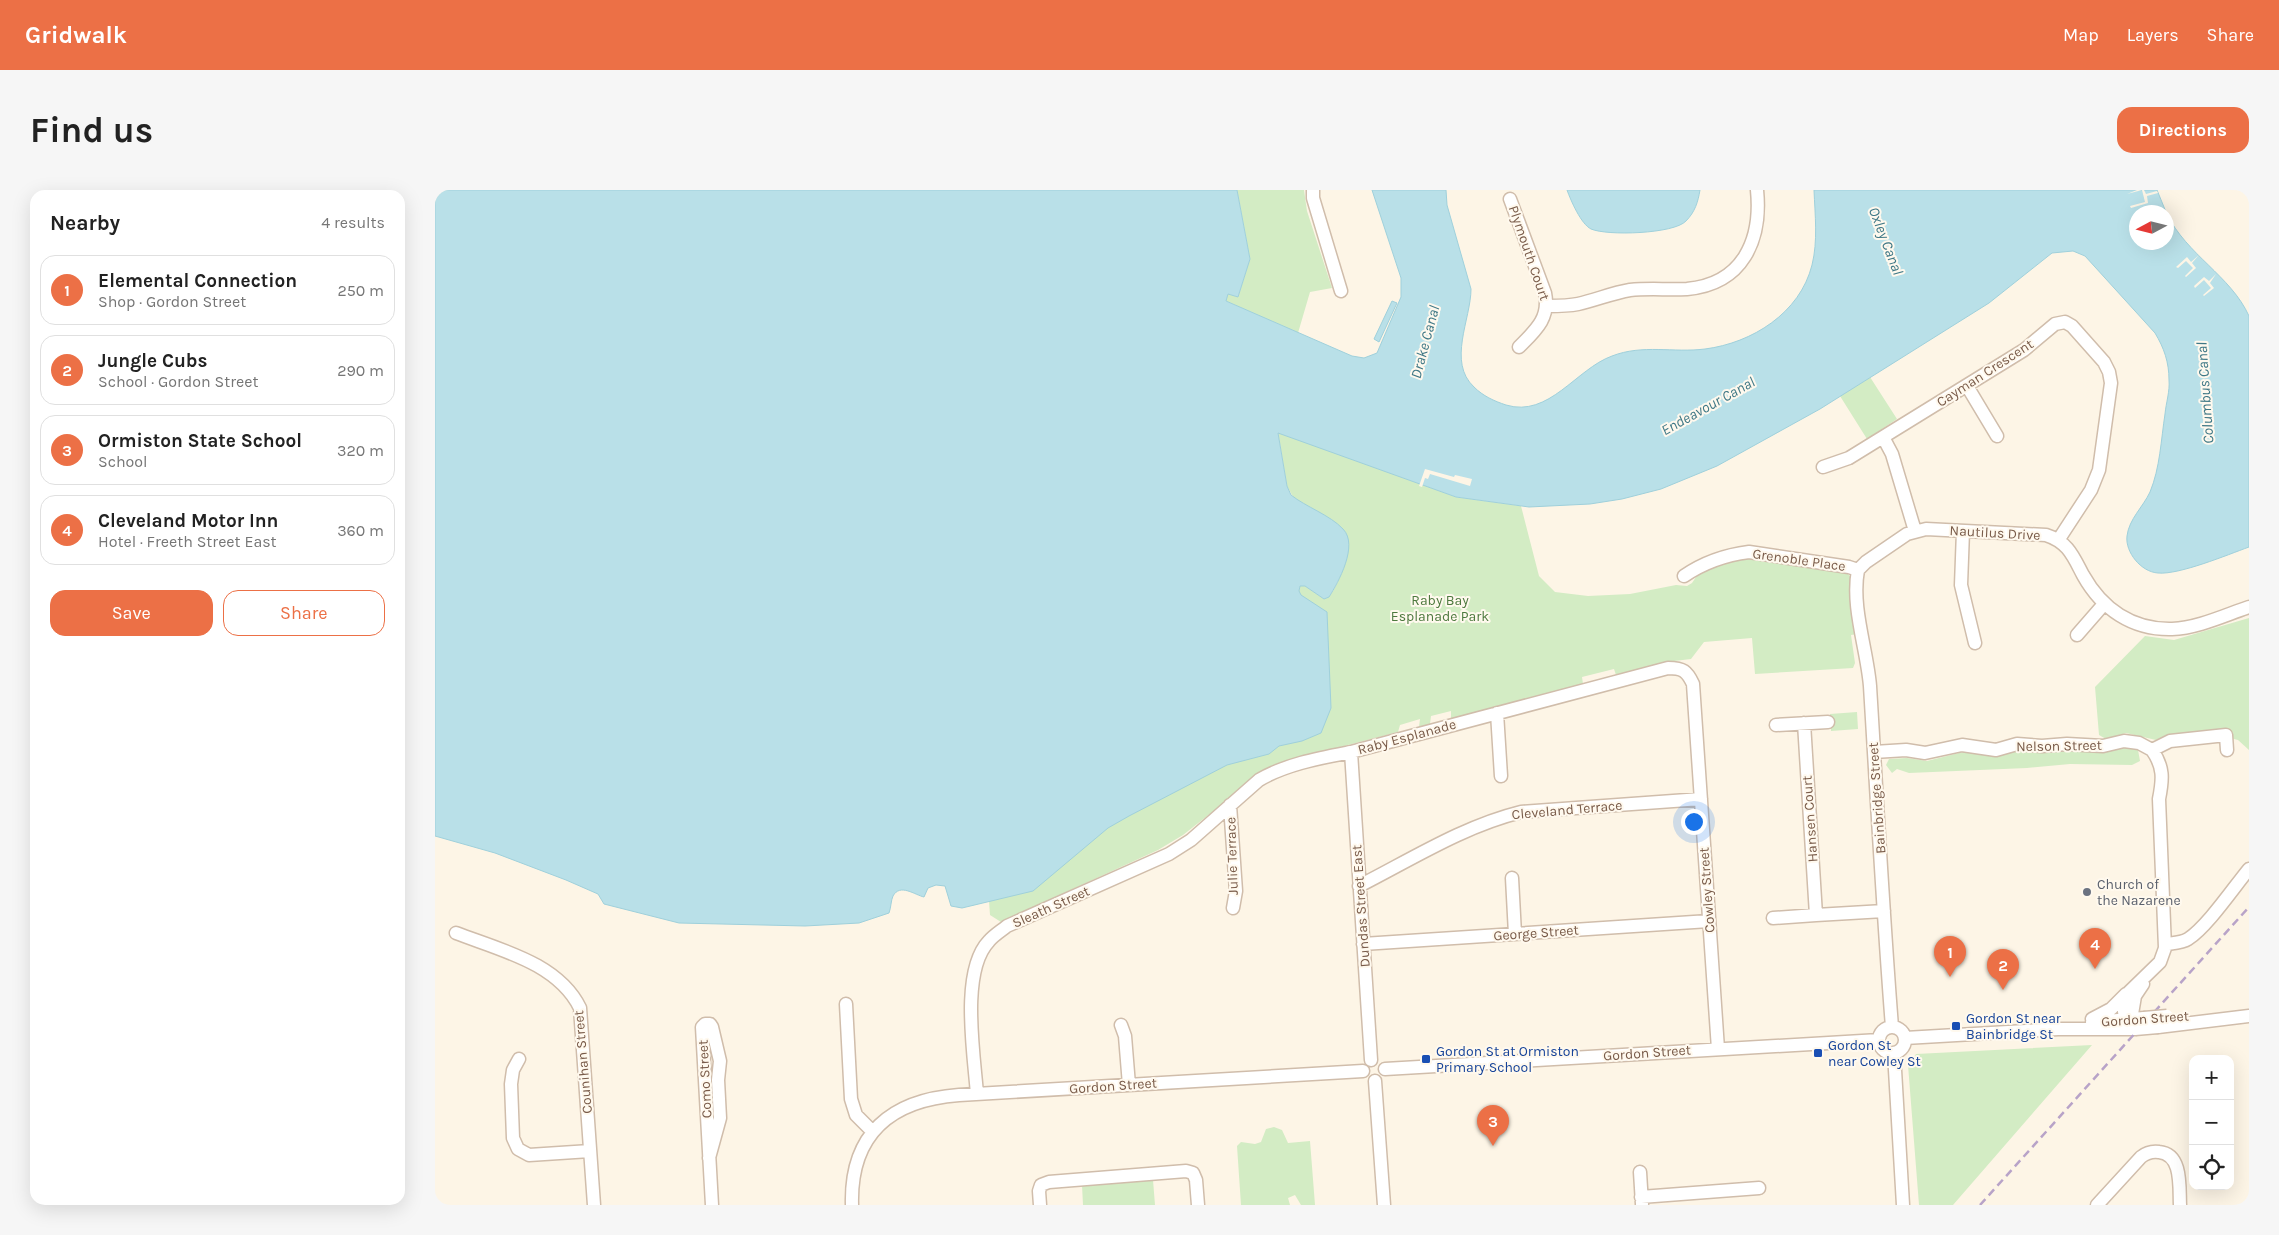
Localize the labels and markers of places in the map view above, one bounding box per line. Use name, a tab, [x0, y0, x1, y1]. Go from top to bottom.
place label: Church of the Nazarene	[2097, 876, 2181, 909]
marker: Church of the Nazarene	[2081, 886, 2093, 898]
pin: 4	[2079, 928, 2111, 969]
pin: 1	[1934, 936, 1966, 977]
pin: 2	[1987, 949, 2019, 990]
place label: Gordon St near Bainbridge St	[1966, 1010, 2062, 1043]
marker: Gordon St near Bainbridge St	[1950, 1020, 1962, 1032]
place label: Gordon St near Cowley St	[1828, 1037, 1921, 1070]
place label: Gordon St at Ormiston Primary School	[1436, 1043, 1579, 1076]
marker: Gordon St near Cowley St	[1812, 1047, 1824, 1059]
marker: Gordon St at Ormiston Primary School	[1420, 1053, 1432, 1065]
pin: 3	[1477, 1105, 1509, 1146]

